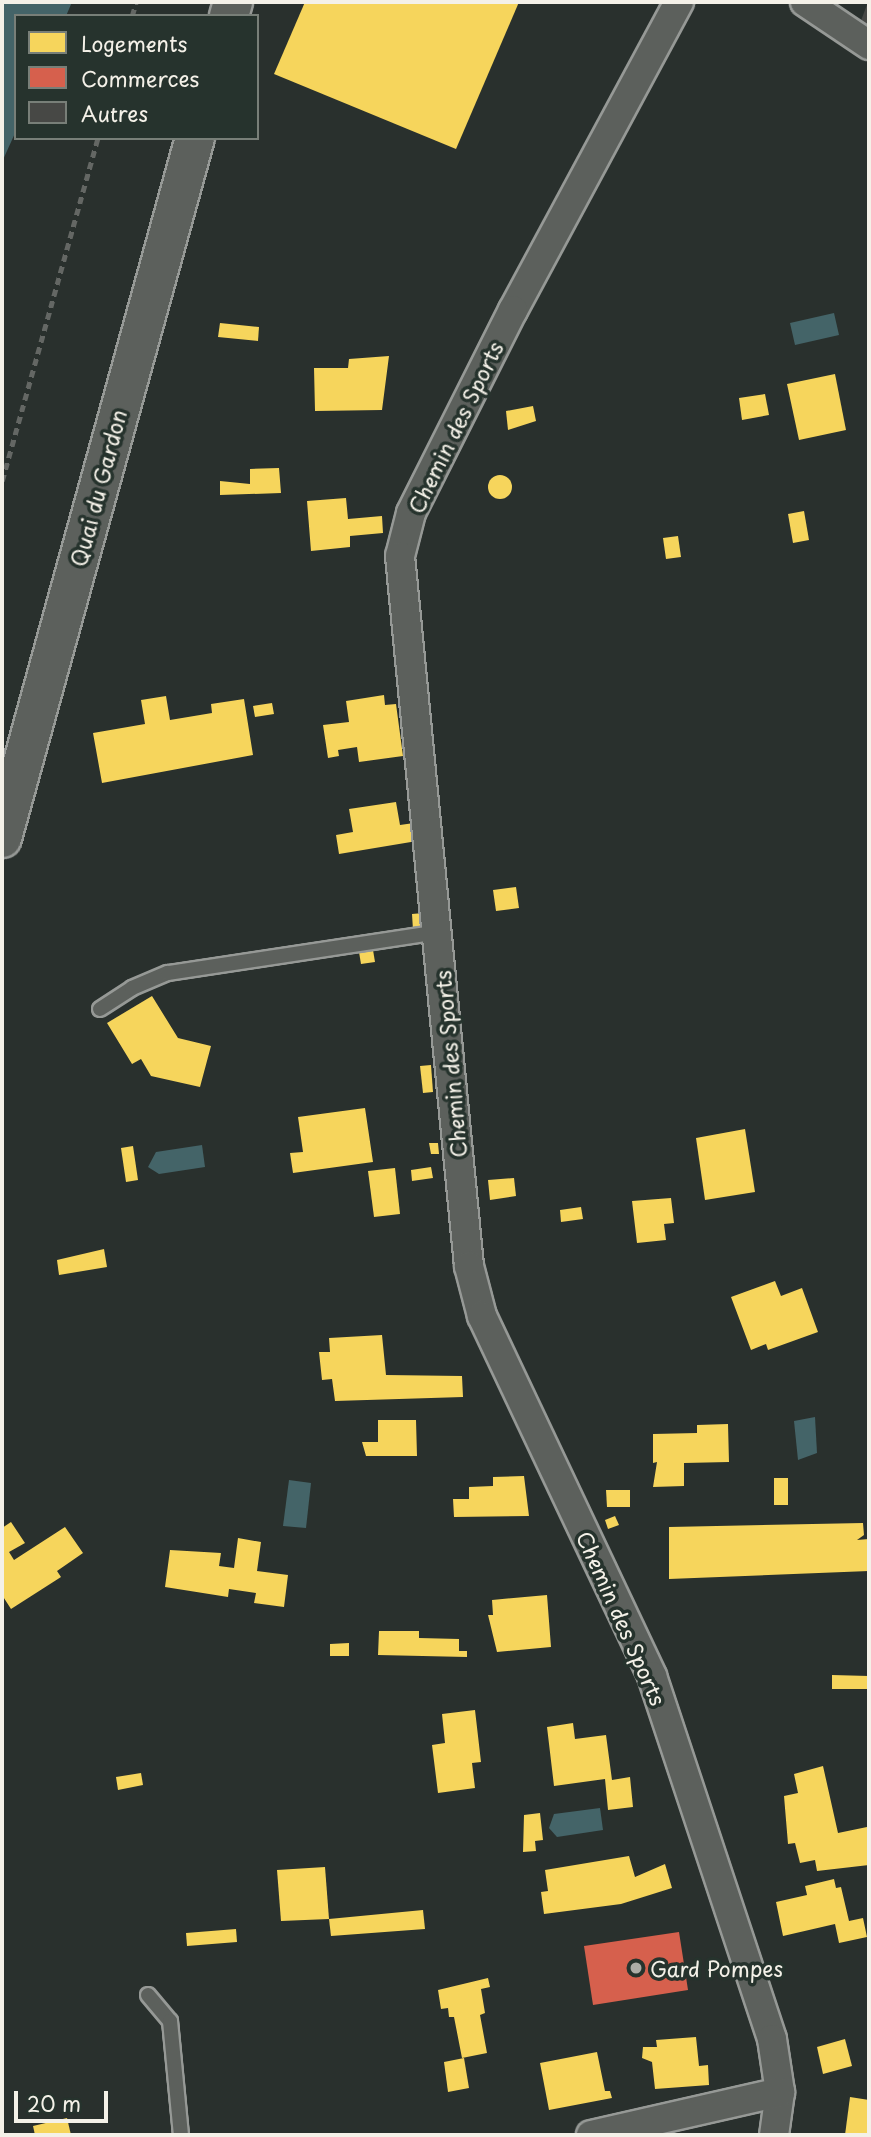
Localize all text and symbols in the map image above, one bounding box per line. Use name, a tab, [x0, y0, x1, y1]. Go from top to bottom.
legend	[14, 14, 259, 140]
text: Logements	[81, 27, 187, 59]
text: Commerces	[81, 62, 199, 94]
text: Autres	[81, 97, 148, 129]
street label: Chemin des Sports	[403, 337, 507, 517]
street label: Quai du Gardon	[65, 406, 131, 570]
street label: Chemin des Sports	[429, 970, 471, 1158]
street label: Chemin des Sports	[572, 1527, 672, 1709]
place label: Gard Pompes	[650, 1955, 785, 1981]
marker: Gard Pompes	[628, 1960, 644, 1976]
scale bar	[18, 2078, 112, 2122]
text: 20 m	[27, 2087, 81, 2119]

